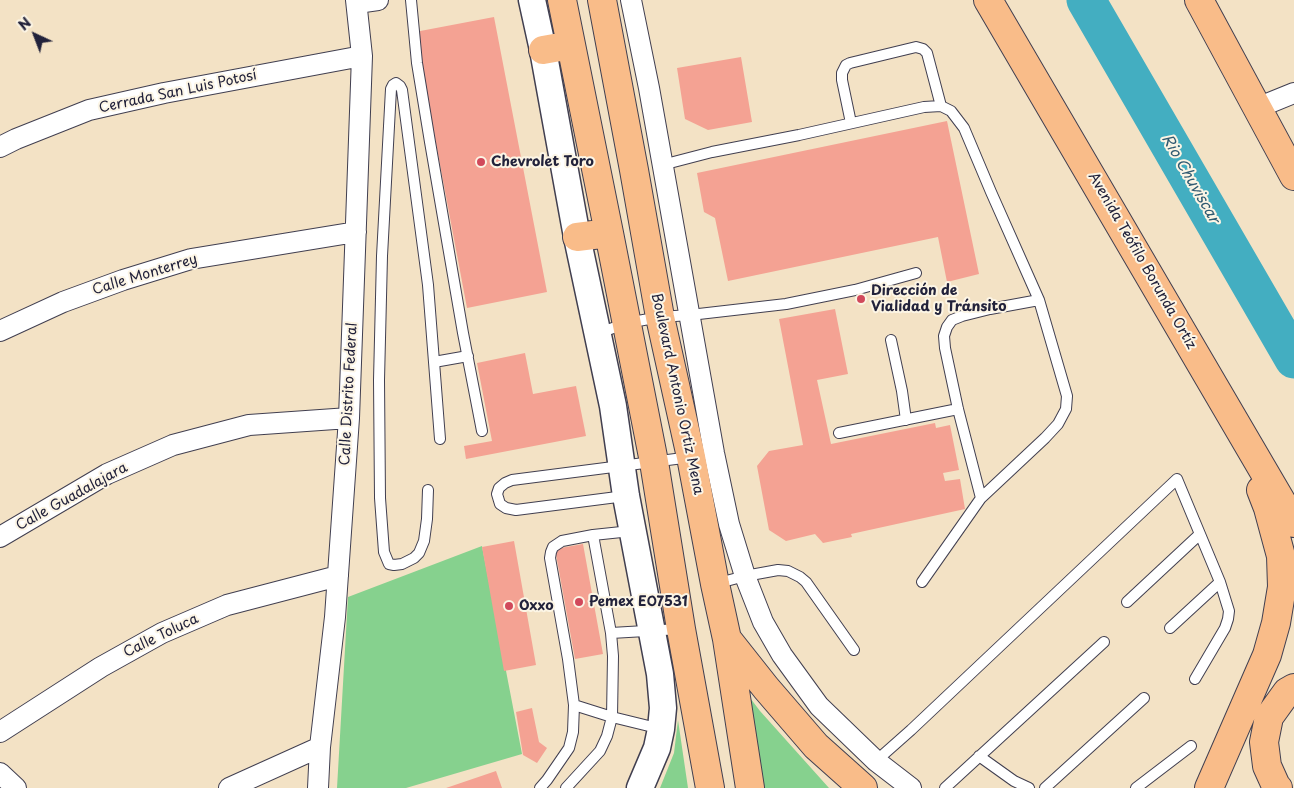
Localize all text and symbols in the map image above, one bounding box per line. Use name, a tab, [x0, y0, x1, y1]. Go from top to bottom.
north arrow	[10, 10, 60, 60]
text: N	[13, 12, 36, 35]
street label: Cerrada San Luis Potosí	[98, 67, 258, 117]
water label: Rio Chuviscar	[1157, 131, 1223, 227]
place label: Chevrolet Toro	[491, 154, 594, 170]
marker: Chevrolet Toro	[475, 156, 487, 168]
street label: Avenida Teófilo Borunda Ortíz	[1084, 170, 1200, 352]
street label: Calle Monterrey	[90, 251, 200, 299]
place label: Dirección de Vialidad y Tránsito	[871, 283, 1006, 316]
street label: Boulevard Antonio Ortiz Mena	[647, 292, 707, 496]
marker: Dirección de Vialidad y Tránsito	[855, 293, 867, 305]
street label: Calle Distrito Federal	[337, 322, 361, 466]
street label: Calle Guadalajara	[13, 459, 131, 535]
place label: Pemex E07531	[589, 594, 688, 610]
marker: Pemex E07531	[573, 596, 585, 608]
place label: Oxxo	[519, 598, 553, 614]
marker: Oxxo	[503, 600, 515, 612]
street label: Calle Toluca	[121, 611, 201, 661]

